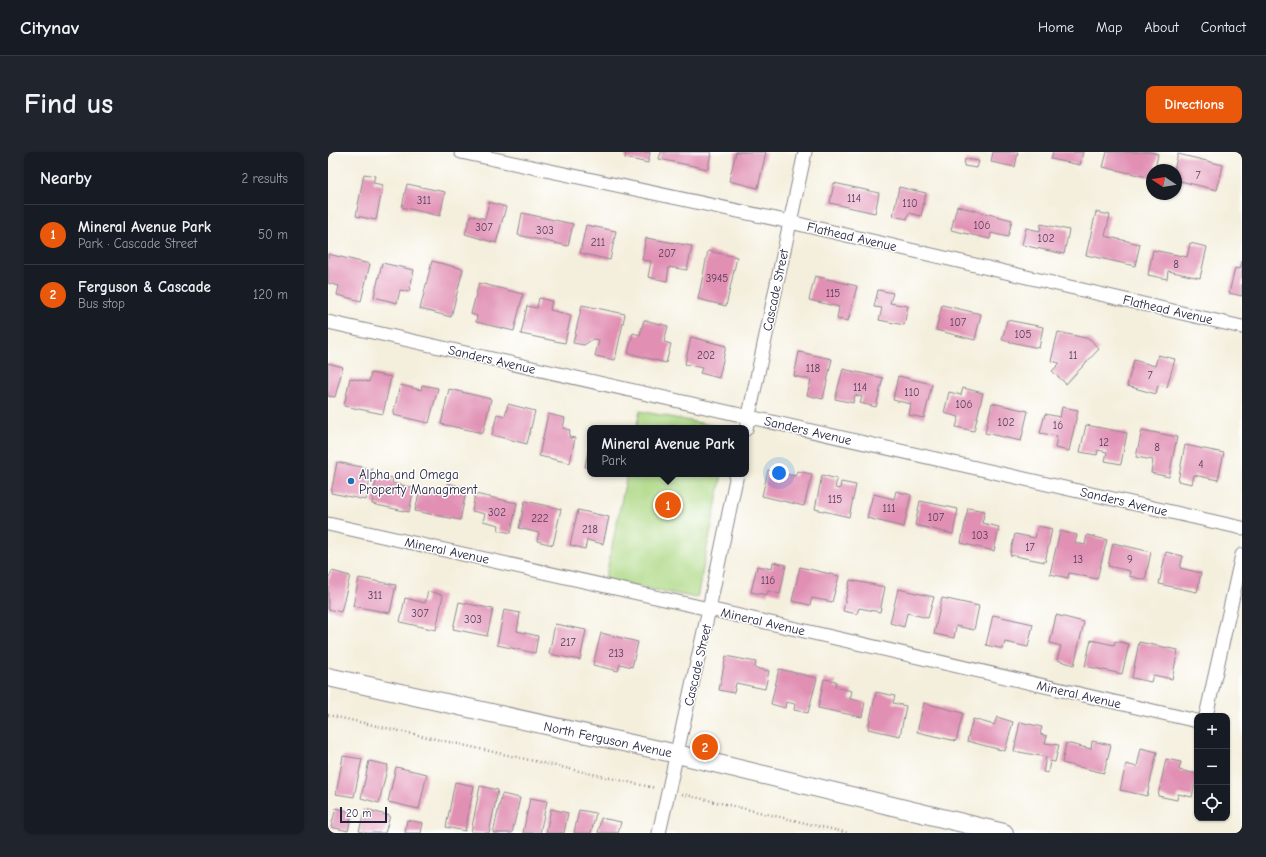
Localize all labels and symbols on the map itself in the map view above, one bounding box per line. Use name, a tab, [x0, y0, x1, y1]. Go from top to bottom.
north arrow	[1146, 164, 1182, 200]
house number: 7	[1195, 169, 1201, 182]
house number: 114	[847, 192, 861, 205]
house number: 311	[417, 194, 431, 207]
house number: 110	[902, 197, 918, 210]
street label: Flathead Avenue	[805, 219, 899, 254]
house number: 106	[973, 219, 991, 232]
house number: 307	[475, 221, 493, 234]
house number: 303	[536, 224, 554, 237]
house number: 102	[1038, 232, 1055, 245]
house number: 211	[591, 236, 605, 249]
house number: 207	[658, 247, 676, 260]
street label: Cascade Street	[759, 247, 792, 332]
house number: 8	[1173, 258, 1179, 271]
house number: 3945	[706, 272, 728, 285]
house number: 115	[826, 287, 840, 300]
street label: Flathead Avenue	[1121, 292, 1215, 327]
house number: 107	[950, 316, 966, 329]
house number: 105	[1014, 328, 1032, 341]
street label: Sanders Avenue	[447, 342, 537, 377]
house number: 202	[697, 349, 715, 362]
house number: 11	[1069, 349, 1077, 362]
house number: 118	[806, 362, 821, 375]
house number: 7	[1147, 369, 1153, 382]
house number: 114	[853, 381, 867, 394]
house number: 110	[904, 386, 920, 399]
house number: 106	[955, 398, 973, 411]
street label: Sanders Avenue	[763, 413, 853, 448]
house number: 102	[998, 416, 1015, 429]
house number: 16	[1053, 419, 1063, 432]
house number: 12	[1099, 436, 1109, 449]
house number: 8	[1154, 441, 1160, 454]
house number: 4	[1198, 458, 1204, 471]
your location	[769, 463, 789, 483]
place label: Alpha and Omega Property Managment	[359, 467, 478, 497]
marker: Alpha and Omega Property Managment	[346, 476, 356, 486]
street label: Sanders Avenue	[1079, 484, 1169, 519]
pin: 1	[655, 490, 681, 520]
house number: 115	[828, 493, 842, 506]
house number: 111	[882, 502, 896, 515]
house number: 302	[488, 506, 506, 519]
house number: 107	[928, 511, 944, 524]
house number: 222	[531, 512, 549, 525]
house number: 218	[582, 523, 598, 536]
house number: 103	[972, 529, 988, 542]
street label: Mineral Avenue	[403, 534, 491, 567]
house number: 17	[1025, 541, 1035, 554]
house number: 13	[1073, 553, 1083, 566]
house number: 9	[1127, 553, 1133, 566]
house number: 116	[761, 574, 775, 587]
house number: 311	[368, 589, 382, 602]
street label: Mineral Avenue	[719, 605, 807, 639]
house number: 307	[411, 607, 429, 620]
house number: 303	[464, 613, 482, 626]
street label: Cascade Street	[681, 622, 714, 707]
house number: 217	[560, 636, 576, 649]
house number: 213	[608, 647, 624, 660]
street label: Mineral Avenue	[1035, 678, 1123, 712]
street label: North Ferguson Avenue	[542, 719, 674, 760]
pin: 2	[692, 732, 718, 762]
scale bar	[340, 805, 387, 824]

